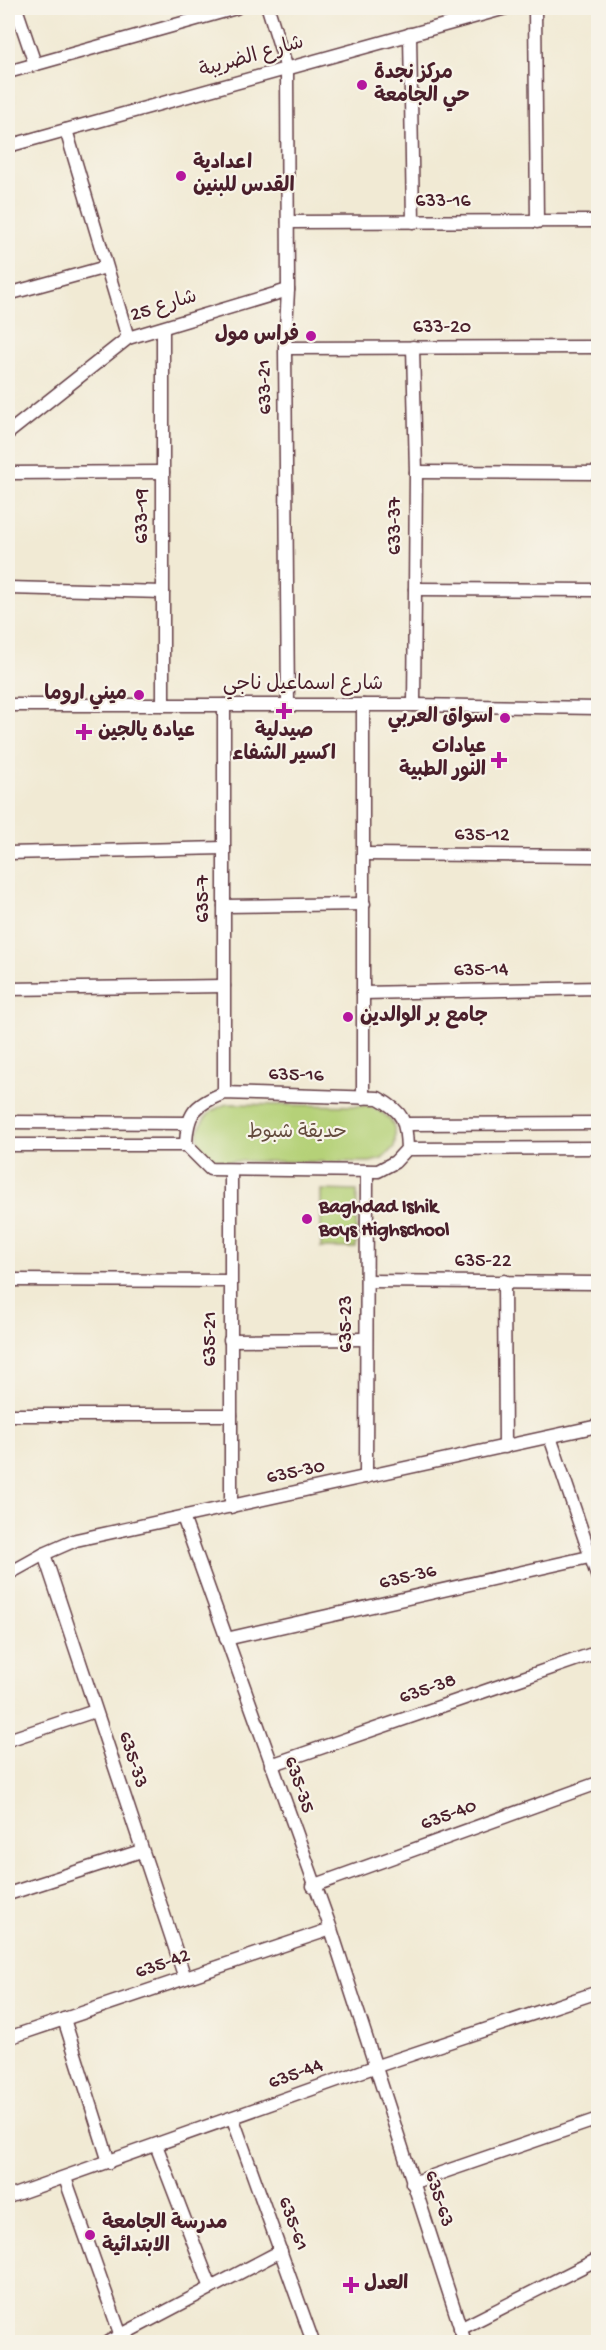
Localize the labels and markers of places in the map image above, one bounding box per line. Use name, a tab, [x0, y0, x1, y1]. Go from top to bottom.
place label: مركز نجدة حي الجامعة	[374, 62, 470, 112]
marker: مركز نجدة حي الجامعة	[355, 78, 369, 92]
place label: اعدادية القدس للبنين	[193, 152, 295, 199]
marker: اعدادية القدس للبنين	[174, 169, 188, 183]
place label: فراس مول	[215, 322, 299, 348]
marker: فراس مول	[304, 329, 318, 343]
place label: ميني اروما	[44, 683, 127, 710]
marker: ميني اروما	[132, 688, 146, 702]
marker: صيدلية اكسير الشفاء	[277, 704, 291, 718]
place label: اسواق العربي	[388, 706, 493, 733]
marker: اسواق العربي	[498, 711, 512, 725]
place label: عياده يالجين	[98, 720, 195, 744]
place label: صيدلية اكسير الشفاء	[232, 720, 336, 767]
marker: عياده يالجين	[75, 723, 93, 741]
place label: عيادات النور الطبية	[399, 736, 486, 783]
marker: عيادات النور الطبية	[490, 751, 508, 769]
place label: جامع بر الوالدين	[360, 1005, 488, 1029]
marker: جامع بر الوالدين	[341, 1010, 355, 1024]
place label: Baghdad Ishik Boys Highschool	[318, 1197, 450, 1243]
marker: Baghdad Ishik Boys Highschool	[300, 1212, 314, 1226]
place label: مدرسة الجامعة الابتدائية	[102, 2212, 228, 2259]
marker: مدرسة الجامعة الابتدائية	[83, 2228, 97, 2242]
place label: العدل	[364, 2273, 408, 2297]
marker: العدل	[342, 2276, 360, 2294]

